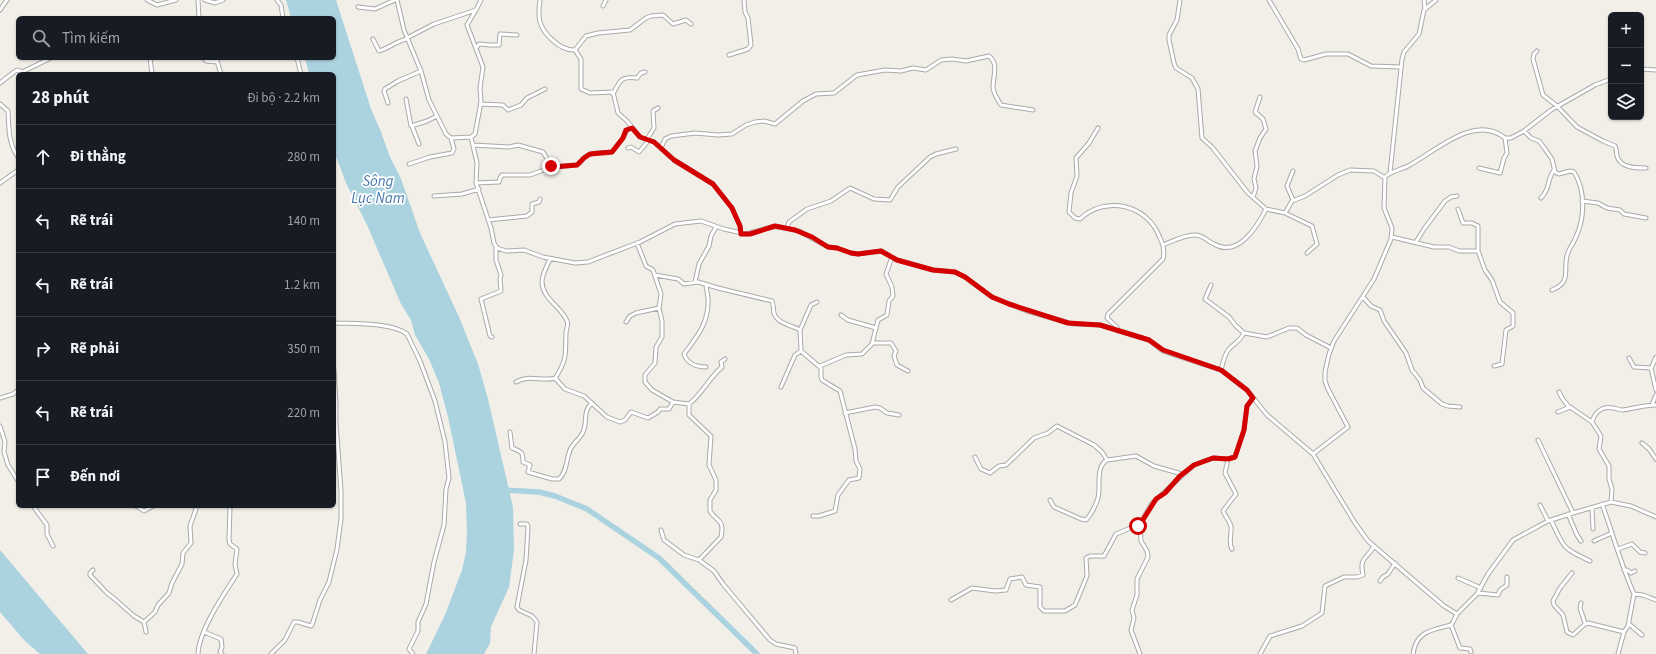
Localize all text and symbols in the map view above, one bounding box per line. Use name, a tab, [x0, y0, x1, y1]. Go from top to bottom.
map controls	[1608, 12, 1644, 120]
button: +	[1608, 12, 1644, 48]
search box	[16, 16, 336, 60]
icon: search	[30, 27, 52, 49]
text: Tìm kiếm	[62, 28, 120, 49]
button: −	[1608, 48, 1644, 84]
button: layers	[1608, 84, 1644, 120]
text: 28 phút	[32, 86, 89, 110]
text: Đi bộ · 2.2 km	[247, 89, 320, 107]
icon: ahead	[32, 146, 54, 168]
text: Đi thẳng	[70, 146, 126, 167]
text: 280 m	[287, 148, 320, 166]
route end	[542, 157, 560, 175]
water label: Sông Lục Nam	[351, 171, 405, 209]
icon: left	[32, 210, 54, 232]
text: Rẽ trái	[70, 210, 113, 231]
text: 140 m	[287, 212, 320, 230]
icon: left	[32, 274, 54, 296]
text: Rẽ trái	[70, 274, 113, 295]
text: 1.2 km	[284, 276, 320, 294]
icon: right	[32, 338, 54, 360]
text: Rẽ phải	[70, 338, 119, 359]
text: 350 m	[287, 340, 320, 358]
icon: left	[32, 402, 54, 424]
text: Rẽ trái	[70, 402, 113, 423]
text: 220 m	[287, 404, 320, 422]
icon: arrive	[32, 466, 54, 488]
text: Đến nơi	[70, 466, 120, 487]
route start	[1129, 517, 1147, 535]

